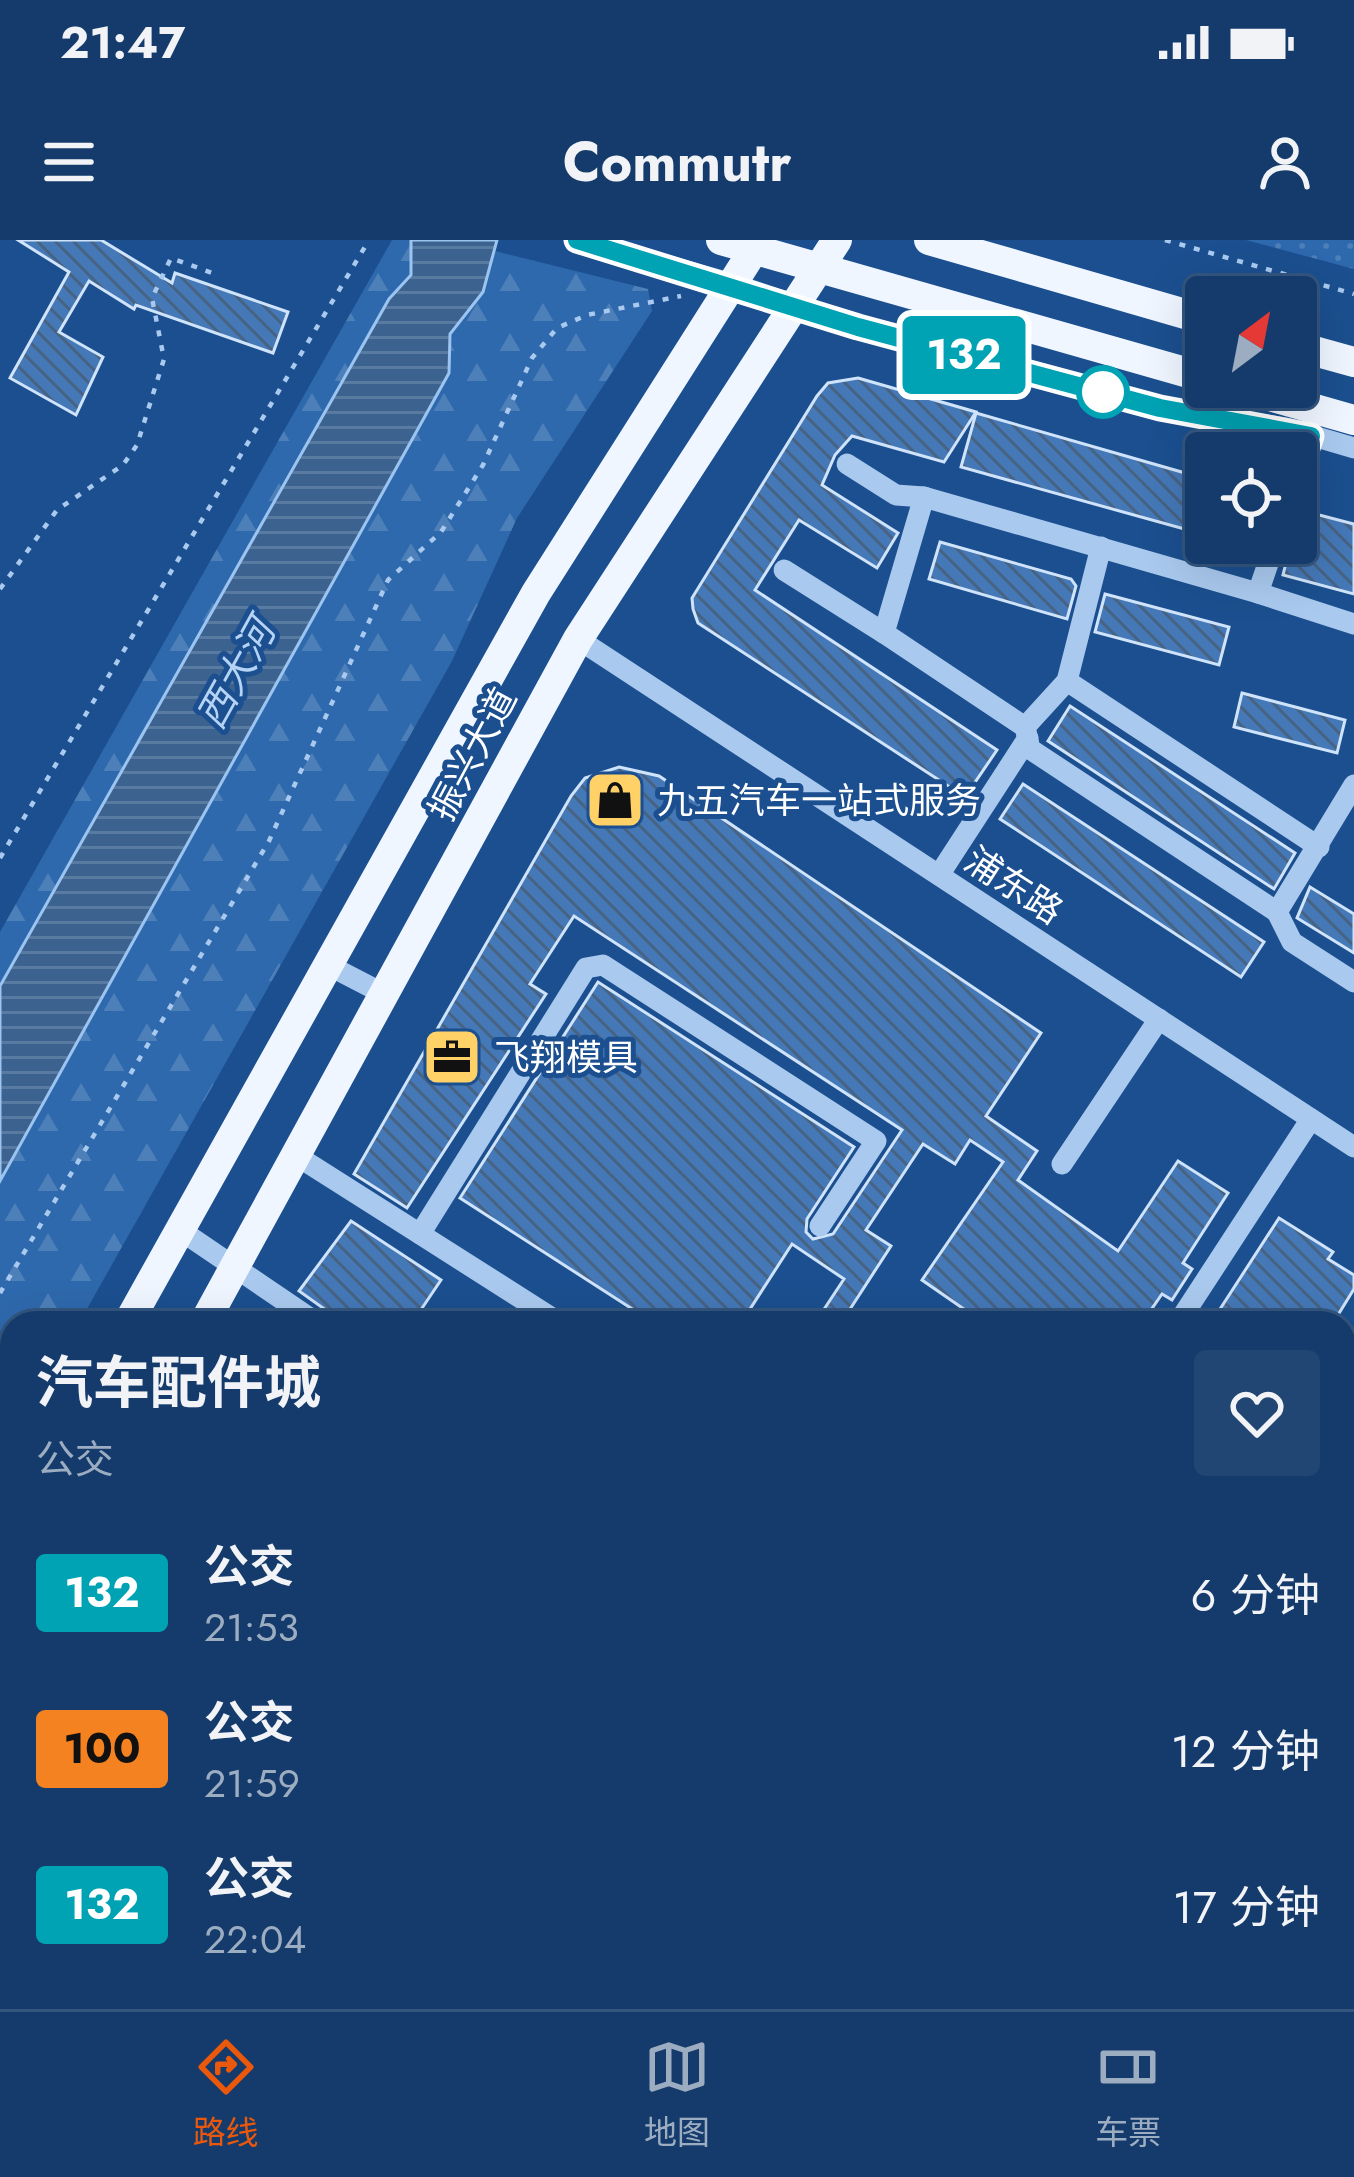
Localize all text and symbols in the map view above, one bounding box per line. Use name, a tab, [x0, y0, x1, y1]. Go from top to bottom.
text: 21:47	[60, 10, 185, 75]
text: Commutr	[563, 123, 791, 201]
icon: menu	[36, 129, 102, 195]
icon: person	[1252, 129, 1318, 195]
north arrow	[1185, 276, 1317, 408]
map controls	[1185, 276, 1317, 564]
line badge: 132	[895, 316, 1033, 394]
text: 132	[926, 324, 1002, 385]
unlabelled marker	[1078, 367, 1128, 417]
button: locate	[1185, 432, 1317, 564]
water label: 西大河	[183, 603, 293, 739]
street label: 振兴大道	[415, 678, 529, 830]
shop icon: 九五汽车一站式服务	[584, 769, 646, 831]
place label: 九五汽车一站式服务	[657, 774, 981, 826]
street label: 浦东路	[955, 834, 1073, 936]
office icon: 飞翔模具	[421, 1026, 483, 1088]
place label: 飞翔模具	[494, 1031, 638, 1083]
text: 汽车配件城	[36, 1342, 321, 1424]
button: heart	[1194, 1350, 1320, 1476]
text: 公交	[36, 1431, 114, 1488]
text: 公交	[204, 1534, 294, 1599]
text: 132	[64, 1562, 140, 1623]
text: 6 分钟	[1191, 1563, 1320, 1628]
text: 21:53	[204, 1599, 299, 1656]
text: 公交	[204, 1690, 294, 1755]
text: 100	[64, 1718, 141, 1779]
text: 12 分钟	[1171, 1719, 1320, 1784]
text: 21:59	[204, 1755, 300, 1812]
text: 公交	[204, 1846, 294, 1911]
text: 132	[64, 1874, 140, 1935]
text: 17 分钟	[1173, 1875, 1320, 1940]
text: 22:04	[204, 1911, 306, 1968]
tab: 路线	[193, 2034, 259, 2156]
tab: 地图	[644, 2034, 710, 2156]
tab: 车票	[1095, 2034, 1161, 2156]

